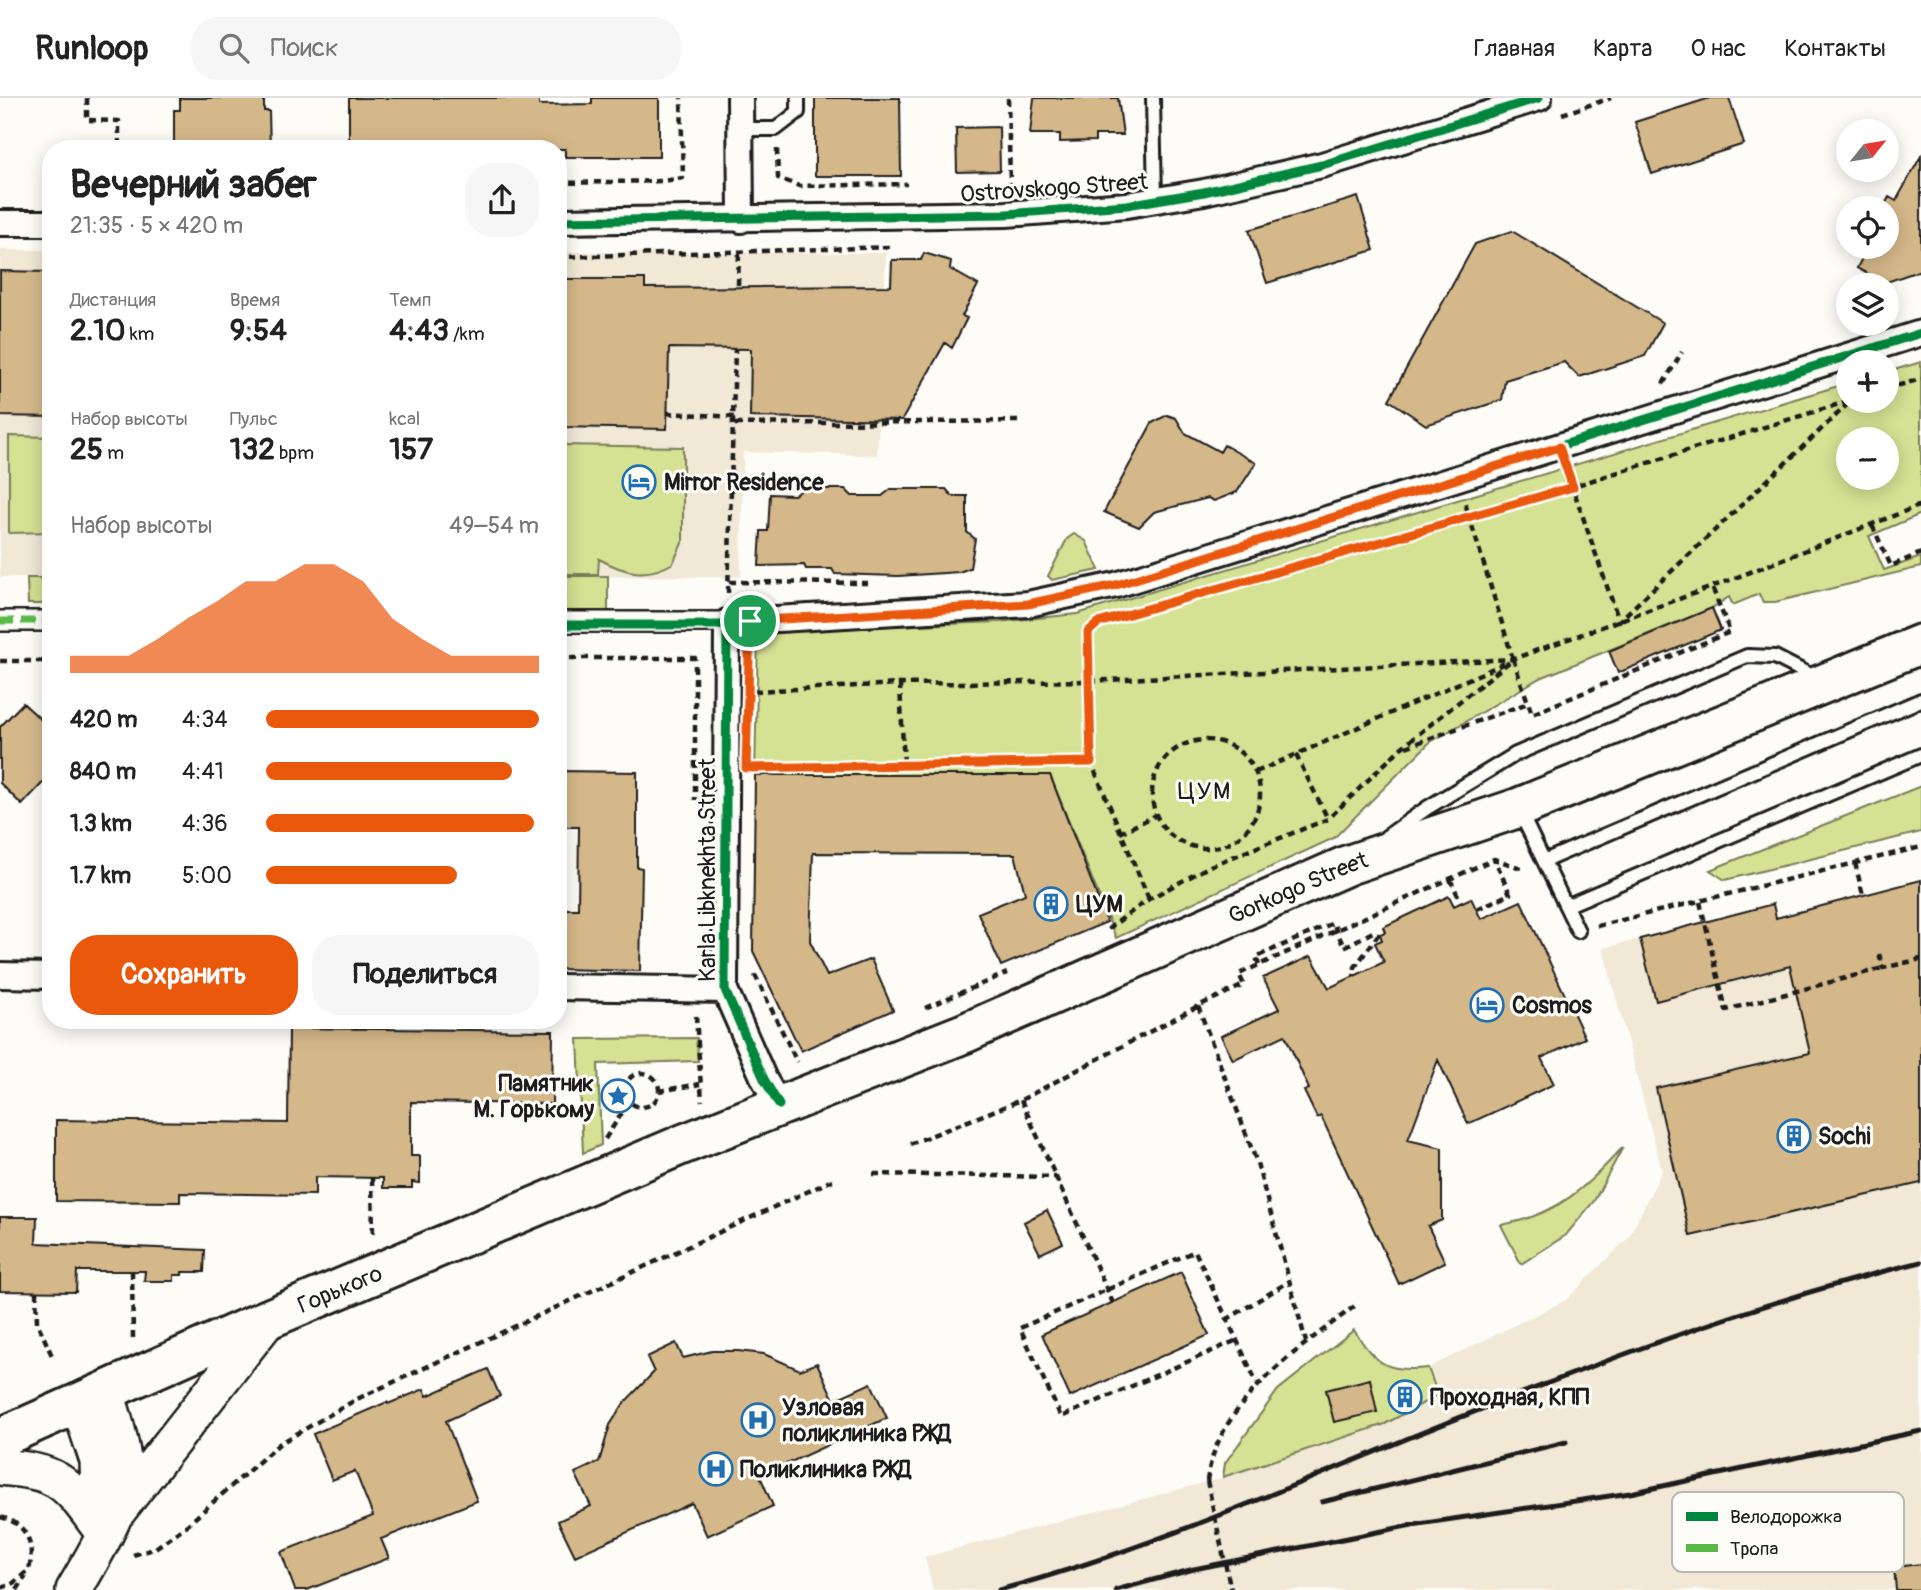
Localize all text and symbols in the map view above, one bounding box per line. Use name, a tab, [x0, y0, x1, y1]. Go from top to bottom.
search box	[191, 17, 681, 80]
text: Runloop	[35, 28, 149, 69]
icon: search	[215, 29, 253, 67]
text: Поиск	[271, 32, 338, 64]
text: Главная	[1474, 34, 1555, 63]
text: Карта	[1593, 34, 1653, 63]
text: О нас	[1691, 34, 1746, 63]
text: Контакты	[1784, 34, 1886, 63]
north arrow	[1836, 119, 1899, 182]
map controls	[1836, 119, 1899, 490]
text: Вечерний забег	[70, 161, 317, 209]
button: share	[465, 163, 539, 237]
street label: Ostrovskogo Street	[959, 167, 1150, 209]
button: locate	[1836, 196, 1899, 259]
text: 21:35 · 5 × 420 m	[70, 211, 243, 240]
button: layers	[1836, 273, 1899, 336]
text: Дистанция	[70, 288, 156, 312]
text: Время	[230, 288, 280, 312]
text: Темп	[389, 288, 431, 312]
text: 2.10	[70, 312, 126, 349]
text: 9:54	[230, 312, 287, 349]
text: 4:43	[389, 312, 449, 349]
text: km	[126, 322, 154, 346]
text: /km	[449, 322, 485, 346]
button: +	[1836, 350, 1899, 413]
text: Набор высоты	[70, 407, 188, 431]
text: Пульс	[230, 407, 278, 431]
text: kcal	[389, 407, 420, 431]
button: −	[1836, 427, 1899, 490]
text: 25	[70, 431, 103, 468]
text: 132	[230, 431, 275, 468]
text: 157	[389, 431, 433, 468]
text: m	[103, 441, 124, 465]
text: bpm	[275, 441, 314, 465]
hotel icon: Mirror Residence	[620, 463, 658, 501]
place label: Mirror Residence	[664, 468, 824, 497]
text: Набор высоты	[70, 511, 212, 540]
text: 49–54 m	[449, 511, 539, 540]
pin	[720, 591, 780, 651]
icon: arrive	[731, 602, 769, 640]
text: 420 m	[70, 705, 137, 734]
text: 4:34	[182, 705, 228, 734]
text: 840 m	[70, 757, 136, 786]
text: 4:41	[182, 757, 224, 786]
street label: Karla Libknekhta Street	[693, 757, 722, 982]
district label: ЦУМ	[1178, 777, 1232, 806]
text: 1.3 km	[70, 809, 132, 838]
text: 4:36	[182, 809, 228, 838]
street label: Gorkogo Street	[1224, 845, 1372, 930]
text: 1.7 km	[70, 861, 131, 890]
text: 5:00	[182, 861, 232, 890]
building icon: ЦУМ	[1032, 885, 1070, 923]
place label: ЦУМ	[1076, 890, 1123, 919]
button: Сохранить	[70, 935, 298, 1015]
button: Поделиться	[312, 935, 539, 1015]
hotel icon: Cosmos	[1468, 986, 1506, 1024]
place label: Cosmos	[1512, 991, 1593, 1020]
place label: Памятник М. Горькому	[473, 1069, 594, 1124]
place icon: Памятник М. Горькому	[599, 1077, 637, 1115]
building icon: Sochi	[1775, 1117, 1813, 1155]
place label: Sochi	[1818, 1122, 1871, 1151]
street label: Горького	[293, 1258, 386, 1320]
building icon: Проходная, КПП	[1386, 1378, 1424, 1416]
place label: Проходная, КПП	[1430, 1383, 1589, 1412]
place label: Узловая поликлиника РЖД	[782, 1393, 952, 1448]
hospital icon: Узловая поликлиника РЖД	[739, 1401, 777, 1439]
hospital icon: Поликлиника РЖД	[697, 1450, 735, 1488]
place label: Поликлиника РЖД	[740, 1455, 912, 1484]
legend	[1672, 1492, 1904, 1572]
text: Велодорожка	[1730, 1505, 1842, 1529]
text: Тропа	[1730, 1537, 1778, 1561]

